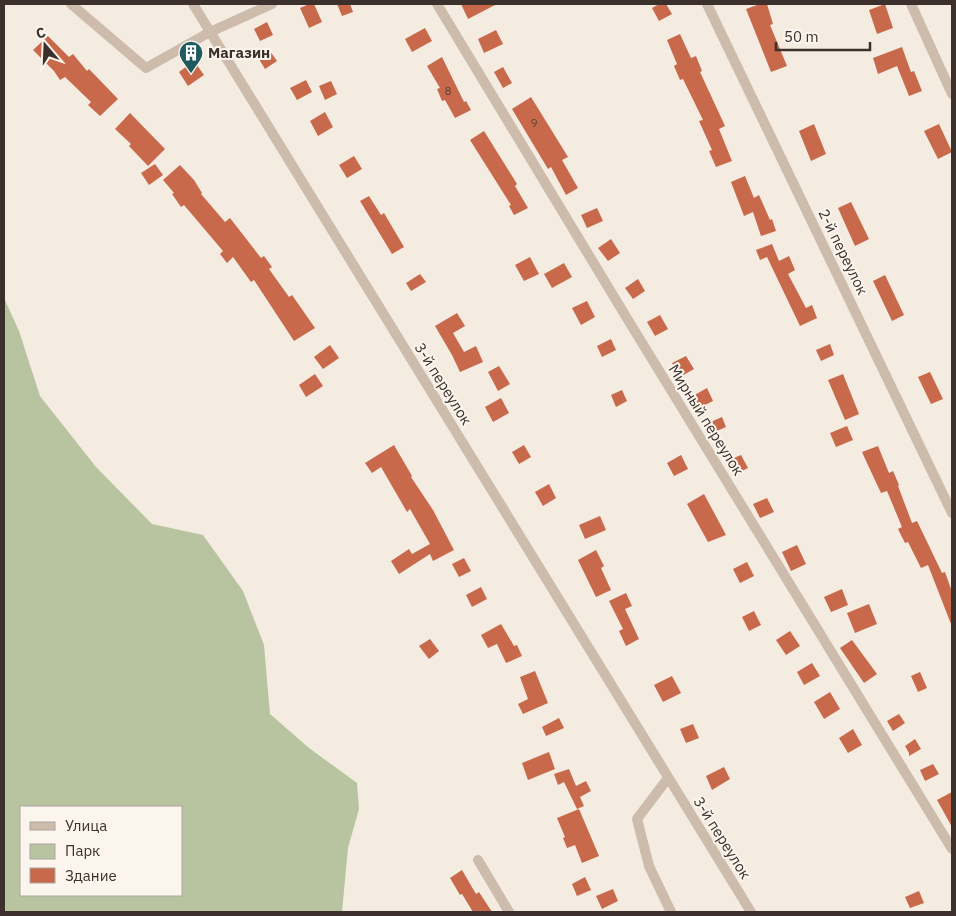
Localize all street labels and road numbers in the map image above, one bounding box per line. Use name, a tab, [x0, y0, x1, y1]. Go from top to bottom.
street label: 2-й переулок	[814, 206, 872, 298]
street label: 3-й переулок	[411, 339, 476, 428]
street label: Мирный переулок	[665, 361, 748, 479]
street label: 3-й переулок	[690, 793, 755, 882]

